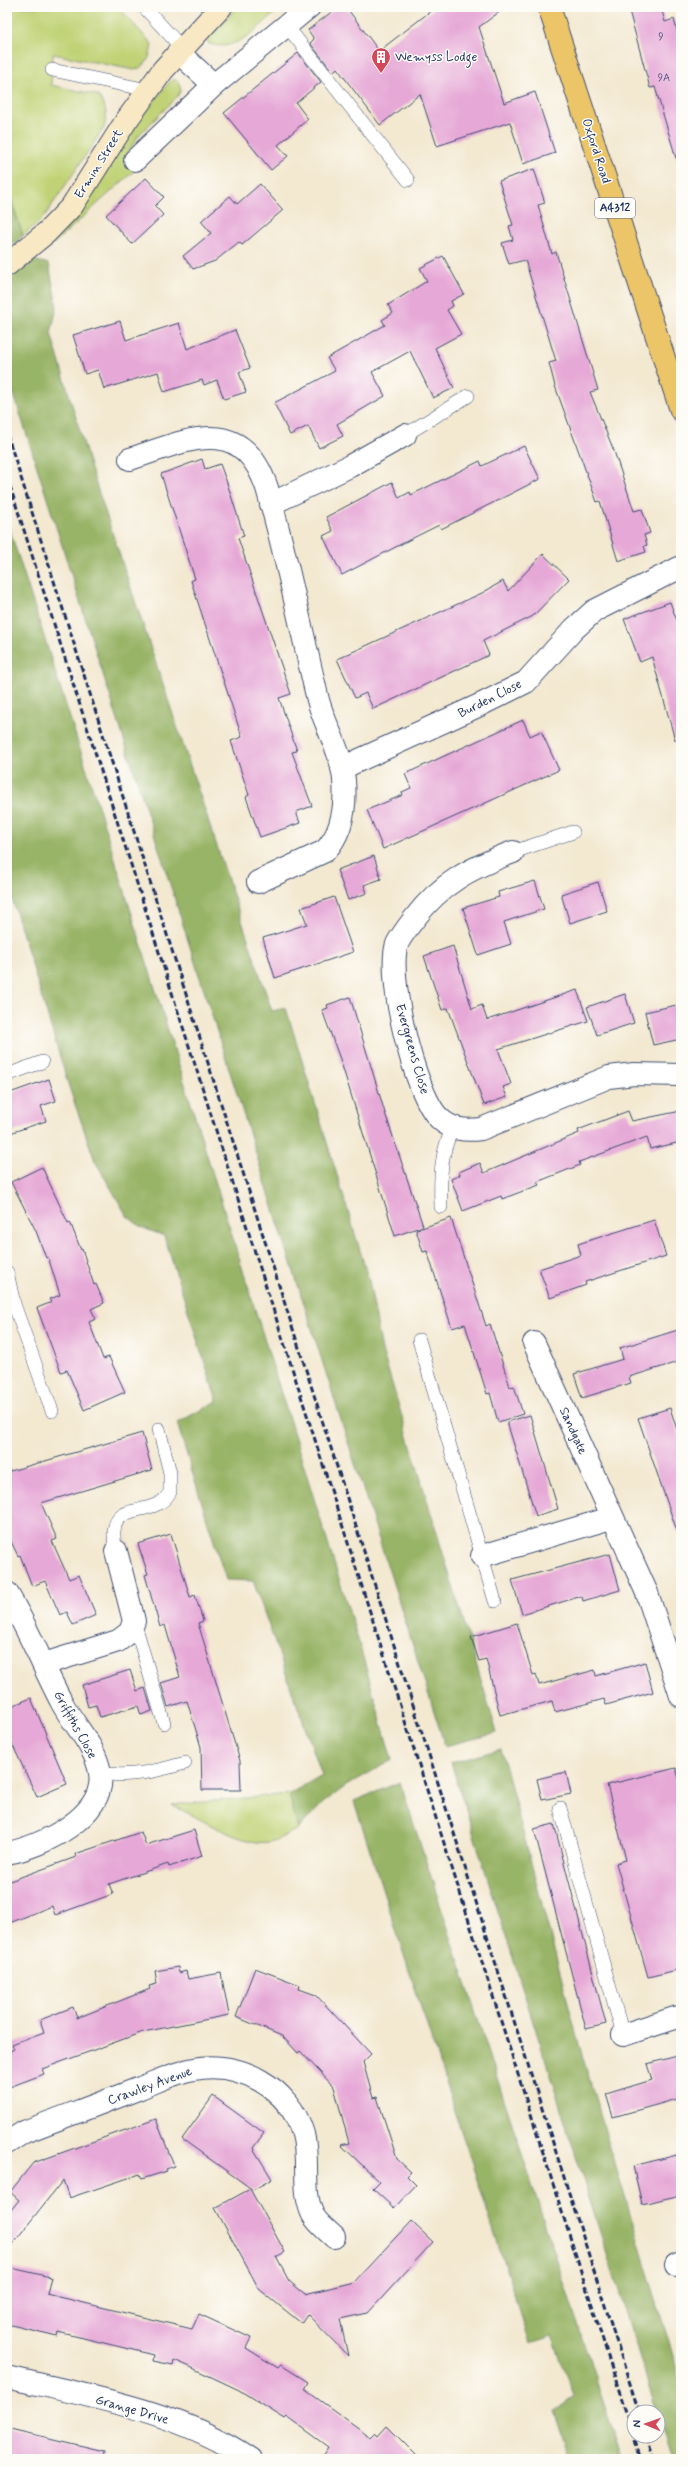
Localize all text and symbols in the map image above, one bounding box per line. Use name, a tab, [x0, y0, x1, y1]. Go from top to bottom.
house number: 9	[658, 30, 664, 44]
building icon: Wemyss Lodge	[370, 46, 392, 74]
place label: Wemyss Lodge	[395, 49, 477, 68]
house number: 9A	[658, 71, 670, 85]
street label: Oxford Road	[576, 116, 615, 186]
street label: Ermin Street	[71, 126, 127, 202]
road number: A4312	[595, 198, 635, 218]
street label: Burden Close	[455, 676, 525, 722]
street label: Evergreens Close	[390, 1002, 433, 1097]
street label: Sandgate	[555, 1405, 591, 1457]
street label: Griffiths Close	[49, 1688, 101, 1762]
street label: Crawley Avenue	[105, 2063, 195, 2109]
street label: Grange Drive	[93, 2391, 171, 2429]
north arrow	[626, 2404, 666, 2444]
text: N	[630, 2420, 644, 2428]

